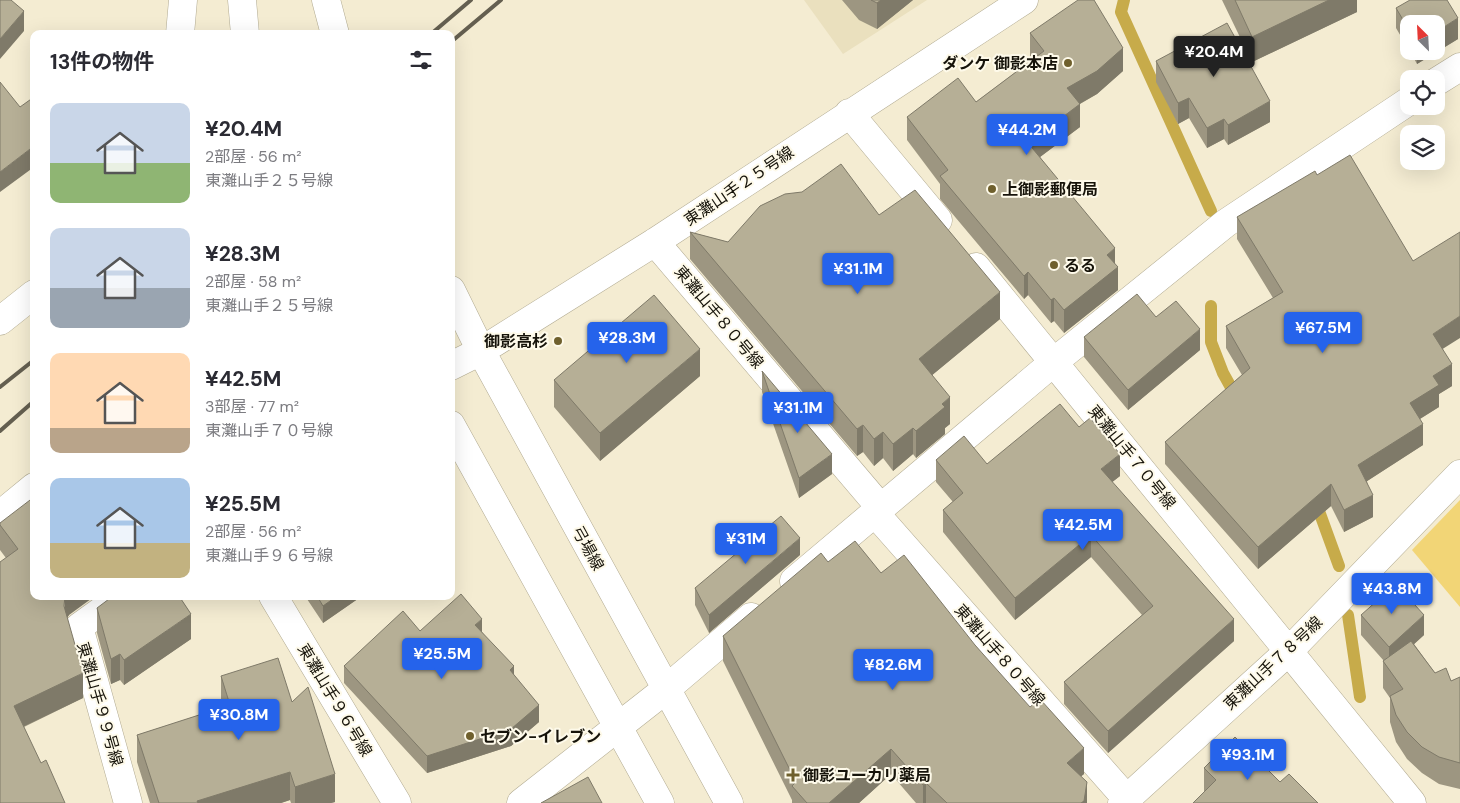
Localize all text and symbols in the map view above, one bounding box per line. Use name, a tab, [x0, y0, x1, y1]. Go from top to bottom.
north arrow	[1400, 15, 1445, 60]
map controls	[1400, 15, 1445, 170]
pin: ¥20.4M	[1173, 36, 1255, 78]
text: ¥20.4M	[1185, 41, 1243, 62]
icon: filters	[407, 46, 435, 74]
text: 13件の物件	[50, 48, 154, 76]
place label: ダンケ 御影本店	[942, 53, 1058, 74]
marker: ダンケ 御影本店	[1062, 57, 1074, 69]
button: locate	[1400, 70, 1445, 115]
pin: ¥44.2M	[986, 114, 1068, 156]
text: ¥20.4M	[205, 115, 282, 143]
text: ¥44.2M	[998, 119, 1056, 140]
icon: home	[90, 123, 150, 183]
button: layers	[1400, 125, 1445, 170]
street label: 東灘山手２５号線	[680, 142, 798, 230]
text: 2部屋 · 56 m²	[205, 146, 302, 167]
text: 東灘山手２５号線	[205, 170, 333, 191]
place label: 上御影郵便局	[1002, 179, 1098, 200]
marker: 上御影郵便局	[986, 183, 998, 195]
text: ¥28.3M	[205, 240, 280, 268]
icon: home	[90, 248, 150, 308]
pin: ¥31.1M	[817, 252, 899, 295]
place label: るる	[1064, 255, 1096, 276]
text: ¥31.1M	[833, 258, 883, 279]
marker: るる	[1048, 259, 1060, 271]
street label: 東灘山手８０号線	[670, 261, 768, 373]
text: 2部屋 · 58 m²	[205, 271, 301, 292]
text: 東灘山手２５号線	[205, 295, 333, 316]
pin: ¥67.5M	[1282, 312, 1364, 354]
text: ¥67.5M	[1295, 317, 1351, 338]
pin: ¥28.3M	[586, 322, 668, 364]
text: ¥28.3M	[598, 327, 656, 348]
place label: 御影高杉	[484, 331, 548, 352]
marker: 御影高杉	[552, 335, 564, 347]
text: ¥42.5M	[205, 365, 281, 393]
icon: home	[90, 373, 150, 433]
pin: ¥31.1M	[757, 392, 839, 434]
text: 3部屋 · 77 m²	[205, 396, 299, 417]
text: ¥31.1M	[773, 397, 823, 418]
street label: 東灘山手７０号線	[1084, 401, 1180, 513]
text: 東灘山手７０号線	[205, 420, 333, 441]
text: ¥25.5M	[205, 490, 281, 518]
icon: home	[90, 498, 150, 558]
pin: ¥42.5M	[1042, 508, 1124, 551]
text: ¥42.5M	[1054, 514, 1112, 535]
text: 2部屋 · 56 m²	[205, 521, 302, 542]
street label: 弓場線	[567, 522, 609, 574]
pin: ¥31M	[716, 522, 776, 565]
text: ¥31M	[726, 528, 766, 549]
text: 東灘山手９６号線	[205, 545, 333, 566]
pin: ¥43.8M	[1351, 572, 1433, 615]
text: ¥43.8M	[1363, 578, 1421, 599]
street label: 東灘山手８０号線	[950, 600, 1050, 710]
street label: 東灘山手７８号線	[1219, 612, 1327, 714]
pin: ¥25.5M	[401, 638, 483, 680]
street label: 東灘山手９９号線	[72, 640, 128, 768]
street label: 東灘山手９６号線	[293, 640, 377, 760]
text: ¥25.5M	[413, 643, 471, 664]
pin: ¥82.6M	[852, 648, 934, 691]
text: ¥82.6M	[864, 654, 922, 675]
pin: ¥30.8M	[198, 698, 280, 741]
text: ¥30.8M	[209, 704, 269, 725]
place label: セブン-イレブン	[480, 726, 601, 747]
marker: セブン-イレブン	[464, 730, 476, 742]
pin: ¥93.1M	[1207, 738, 1289, 781]
text: ¥93.1M	[1221, 744, 1275, 765]
place label: 御影ユーカリ薬局	[803, 765, 931, 786]
marker: 御影ユーカリ薬局	[787, 769, 799, 781]

